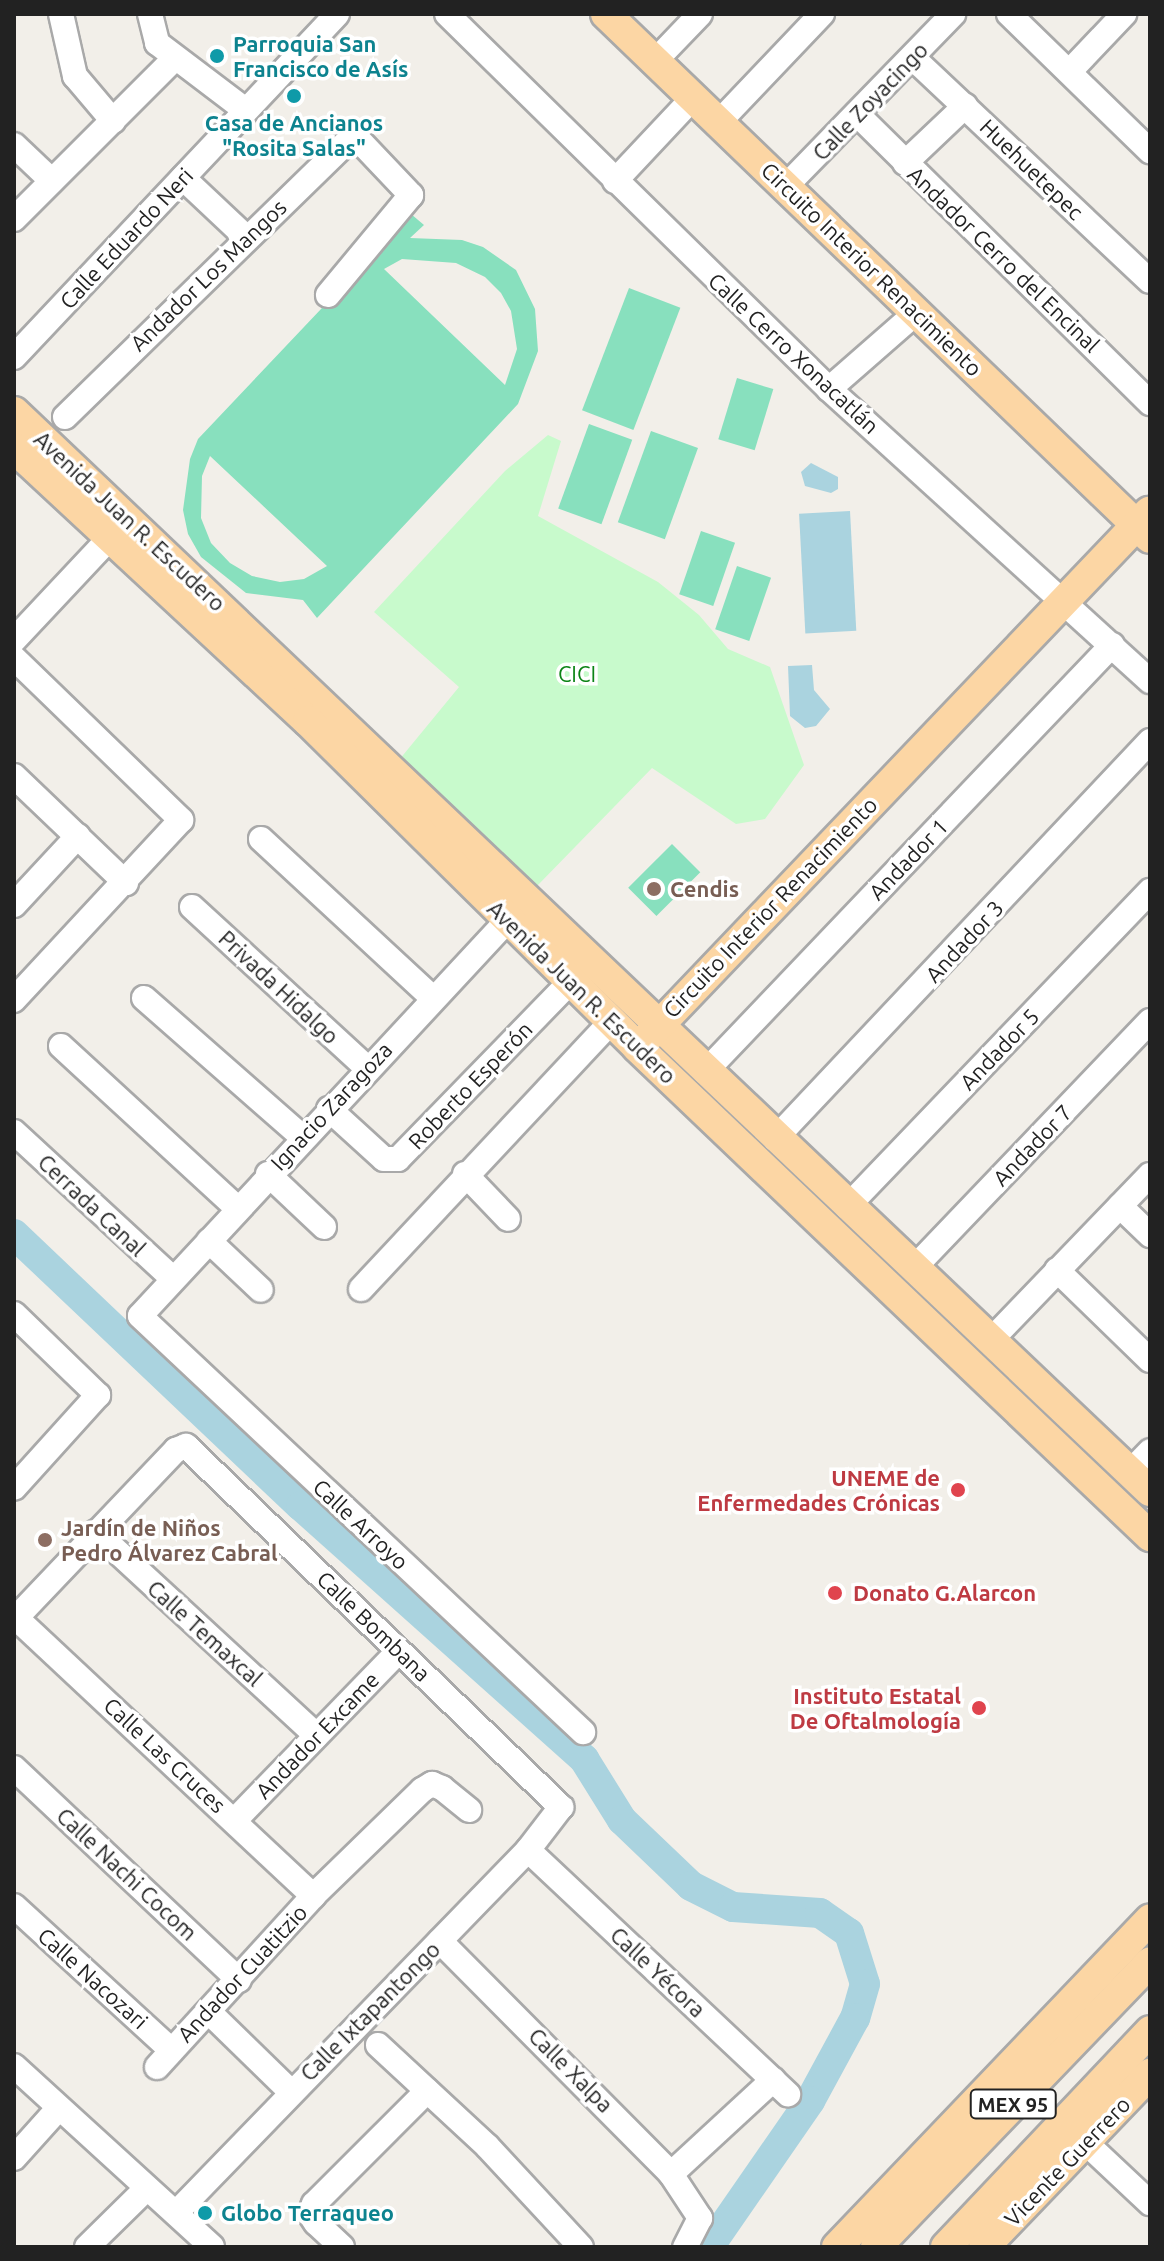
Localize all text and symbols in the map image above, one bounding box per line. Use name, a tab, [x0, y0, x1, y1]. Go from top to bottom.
place label: Parroquia San Francisco de Asís	[233, 30, 408, 82]
street label: Calle Zoyacingo	[807, 36, 933, 166]
marker: Parroquia San Francisco de Asís	[208, 47, 226, 65]
marker: Casa de Ancianos "Rosita Salas"	[285, 87, 303, 105]
place label: Casa de Ancianos "Rosita Salas"	[205, 109, 383, 160]
street label: Huehuetepec	[975, 113, 1089, 225]
street label: Circuito Interior Renacimiento	[756, 157, 988, 381]
street label: Andador Cerro del Encinal	[903, 160, 1105, 358]
street label: Calle Eduardo Neri	[54, 162, 198, 314]
street label: Andador Los Mangos	[124, 194, 292, 356]
street label: Calle Cerro Xonacatlán	[703, 267, 885, 439]
street label: Avenida Juan R. Escudero	[29, 426, 231, 616]
park label: CICI	[558, 661, 596, 687]
street label: Circuito Interior Renacimiento	[658, 791, 882, 1023]
street label: Andador 1	[863, 813, 953, 905]
place label: Cendis	[670, 876, 739, 902]
marker: Cendis	[645, 880, 663, 898]
street label: Andador 3	[919, 894, 1009, 988]
street label: Avenida Juan R. Escudero	[482, 895, 682, 1089]
street label: Privada Hidalgo	[214, 925, 344, 1049]
street label: Andador 5	[954, 1003, 1044, 1095]
street label: Roberto Esperón	[402, 1016, 538, 1154]
street label: Ignacio Zaragoza	[265, 1036, 397, 1176]
street label: Andador 7	[987, 1099, 1077, 1191]
street label: Cerrada Canal	[33, 1149, 151, 1261]
place label: UNEME de Enfermedades Crónicas	[697, 1464, 940, 1516]
street label: Calle Arroyo	[308, 1473, 414, 1575]
marker: UNEME de Enfermedades Crónicas	[947, 1479, 969, 1501]
place label: Jardín de Niños Pedro Álvarez Cabral	[61, 1514, 278, 1566]
marker: Jardín de Niños Pedro Álvarez Cabral	[36, 1531, 54, 1549]
street label: Calle Bombana	[312, 1565, 436, 1687]
street label: Calle Temaxcal	[142, 1575, 268, 1691]
place label: Donato G.Alarcon	[853, 1580, 1036, 1606]
marker: Donato G.Alarcon	[824, 1582, 846, 1604]
street label: Andador Excame	[250, 1666, 384, 1804]
place label: Instituto Estatal De Oftalmología	[790, 1682, 961, 1734]
street label: Calle Las Cruces	[99, 1692, 231, 1818]
marker: Instituto Estatal De Oftalmología	[968, 1697, 990, 1719]
street label: Calle Nachi Cocom	[51, 1802, 203, 1946]
street label: Andador Cuatitzio	[172, 1899, 312, 2047]
street label: Calle Yécora	[605, 1921, 711, 2023]
street label: Calle Nacozari	[33, 1922, 153, 2034]
street label: Calle Ixtapantongo	[295, 1936, 445, 2086]
street label: Calle Xalpa	[523, 2022, 619, 2118]
road number: MEX 95	[969, 2088, 1057, 2120]
street label: Vicente Guerrero	[998, 2091, 1136, 2231]
place label: Globo Terraqueo	[221, 2200, 394, 2226]
marker: Globo Terraqueo	[196, 2204, 214, 2222]

